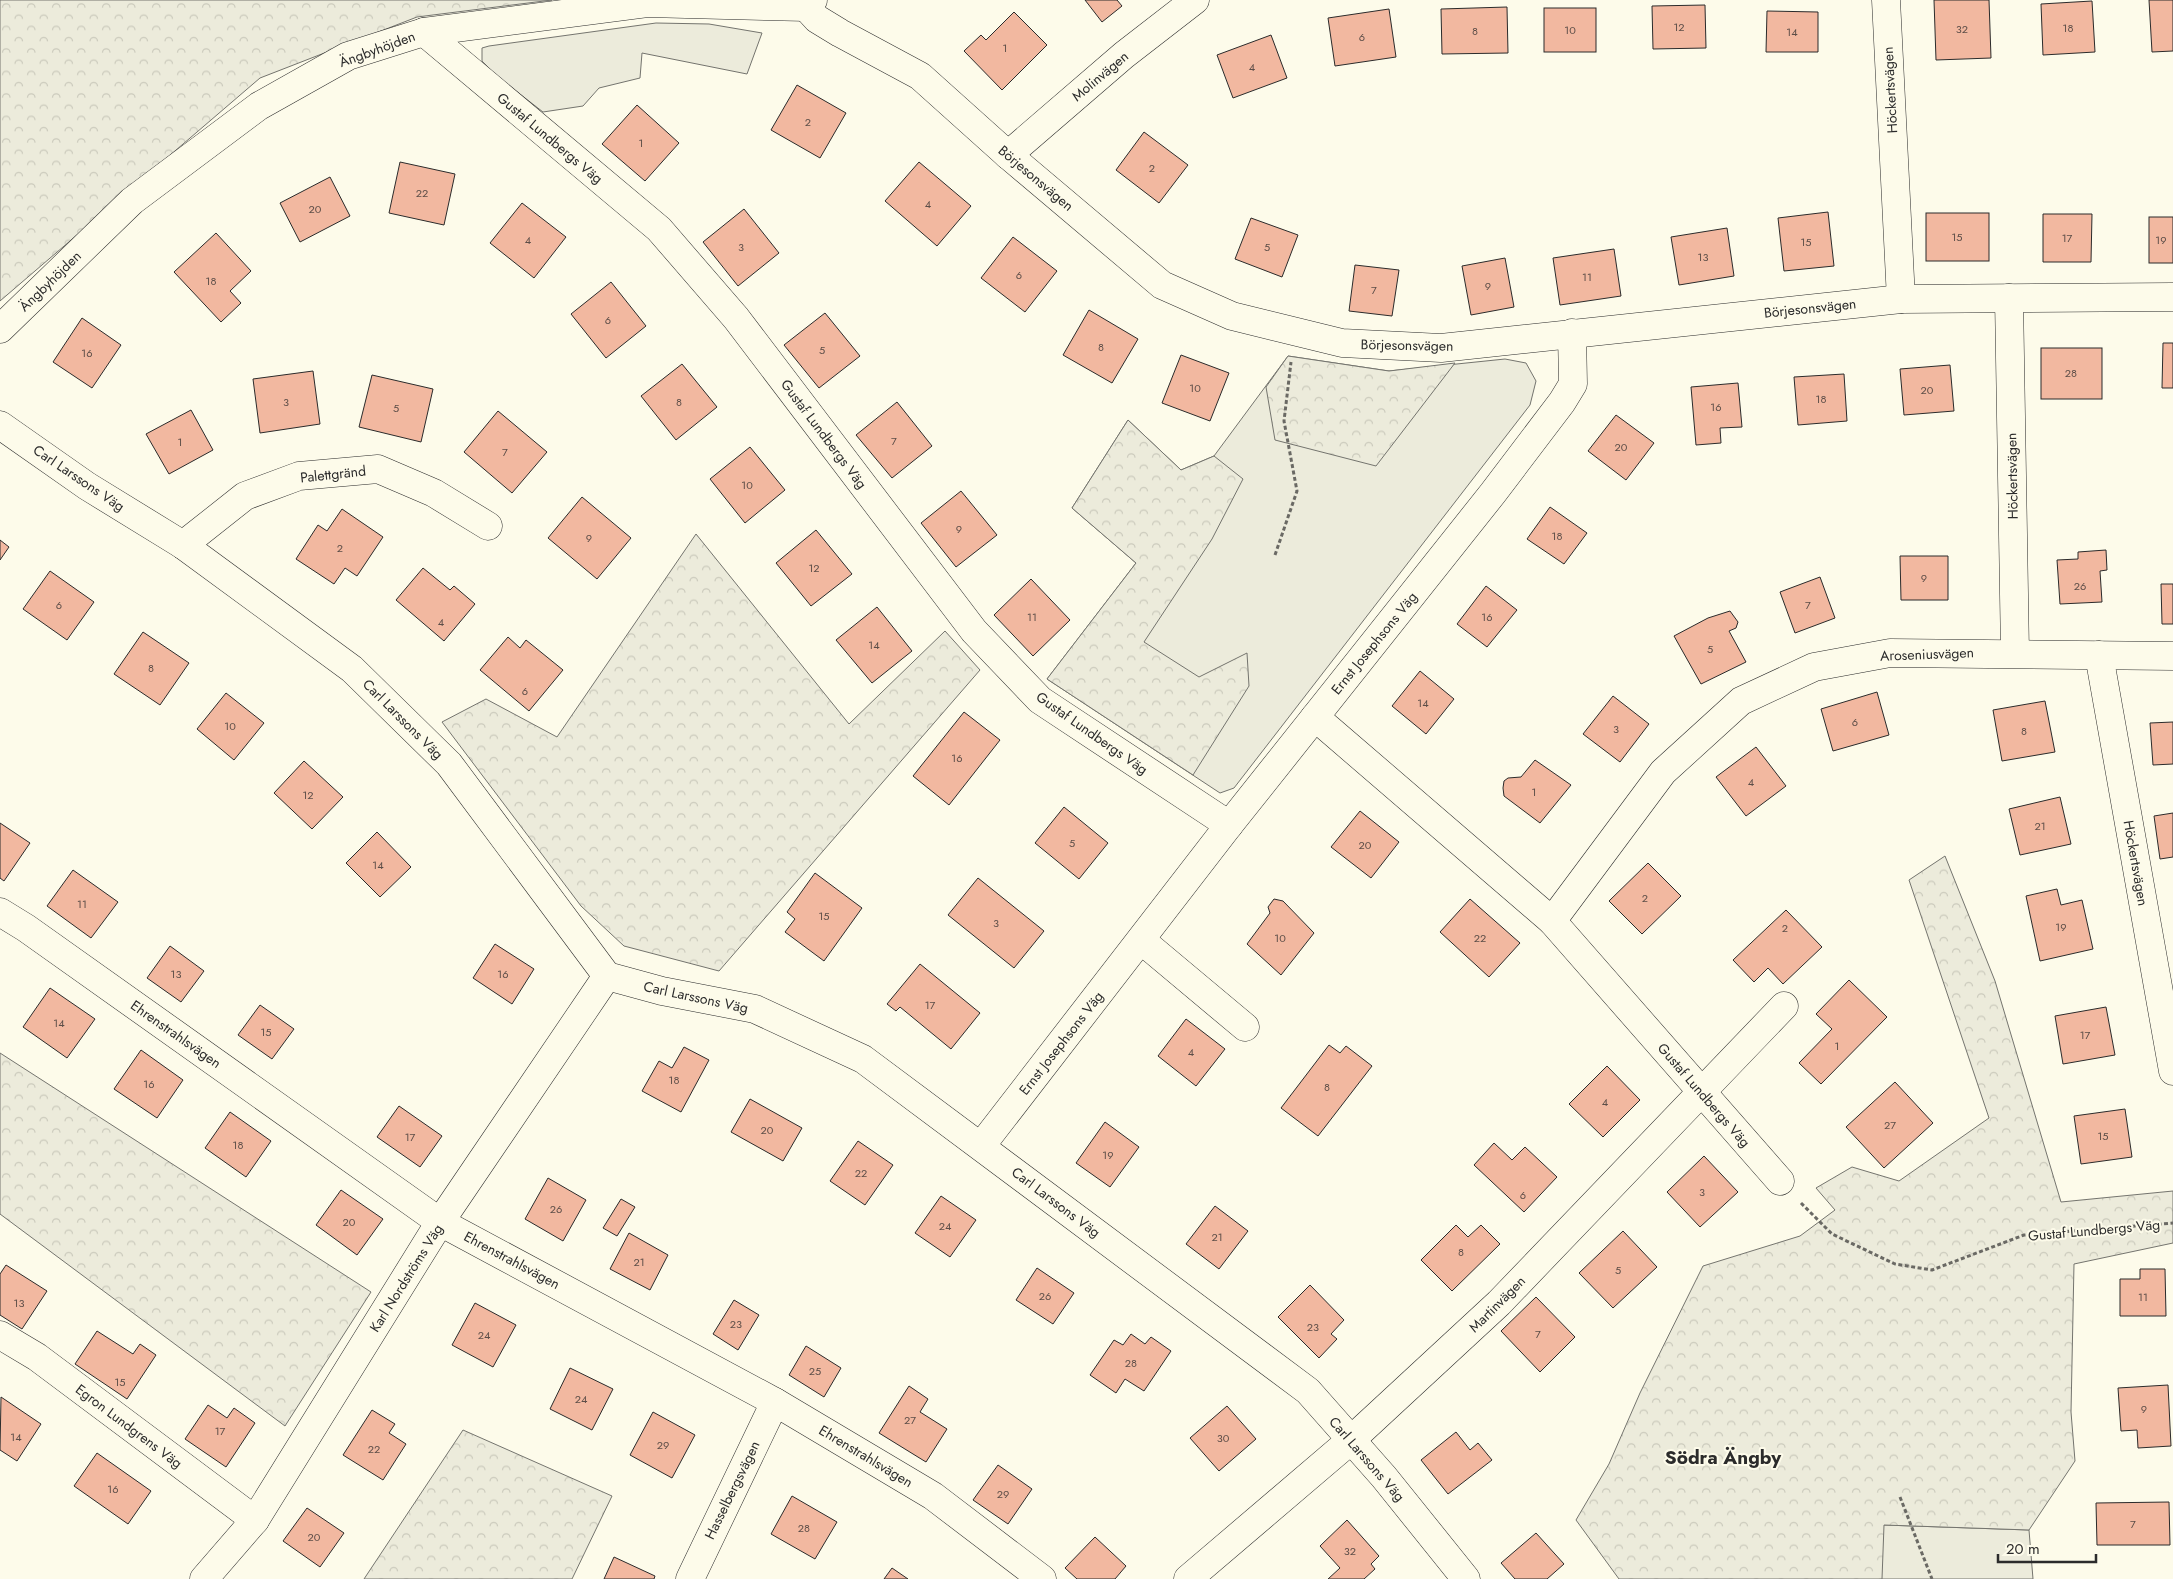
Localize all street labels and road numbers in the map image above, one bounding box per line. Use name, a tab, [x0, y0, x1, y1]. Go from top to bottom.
street label: Ängbyhöjden	[336, 26, 418, 72]
street label: Molinvägen	[1067, 46, 1133, 106]
street label: Höckertsvägen	[1878, 46, 1902, 134]
street label: Gustaf Lundbergs Väg	[493, 88, 607, 188]
street label: Börjesonsvägen	[994, 141, 1078, 215]
street label: Ängbyhöjden	[14, 246, 86, 316]
street label: Börjesonsvägen	[1763, 293, 1857, 323]
street label: Börjesonsvägen	[1360, 334, 1454, 356]
street label: Gustaf Lundbergs Väg	[776, 375, 872, 493]
street label: Höckertsvägen	[2001, 432, 2023, 520]
street label: Carl Larssons Väg	[29, 440, 129, 516]
street label: Palettgränd	[299, 461, 367, 487]
street label: Ernst Josephsons Väg	[1326, 587, 1422, 699]
street label: Aroseniusvägen	[1880, 642, 1974, 666]
street label: Carl Larssons Väg	[358, 674, 448, 764]
street label: Gustaf Lundbergs Väg	[1032, 687, 1152, 779]
street label: Höckertsvägen	[2119, 819, 2153, 907]
street label: Carl Larssons Väg	[642, 976, 750, 1018]
street label: Ernst Josephsons Väg	[1014, 987, 1108, 1099]
street label: Ehrenstrahlsvägen	[127, 995, 225, 1073]
street label: Gustaf Lundbergs Väg	[1653, 1038, 1755, 1152]
street label: Carl Larssons Väg	[1007, 1162, 1105, 1242]
street label: Gustaf Lundbergs Väg	[2027, 1214, 2161, 1246]
street label: Karl Nordströms Väg	[365, 1220, 447, 1336]
street label: Ehrenstrahlsvägen	[460, 1226, 564, 1294]
street label: Martinvägen	[1464, 1271, 1530, 1337]
street label: Egron Lundgrens Väg	[71, 1379, 187, 1473]
street label: Carl Larssons Väg	[1325, 1412, 1409, 1506]
street label: Ehrenstrahlsvägen	[815, 1420, 917, 1492]
street label: Hasselbergsvägen	[699, 1437, 765, 1543]

